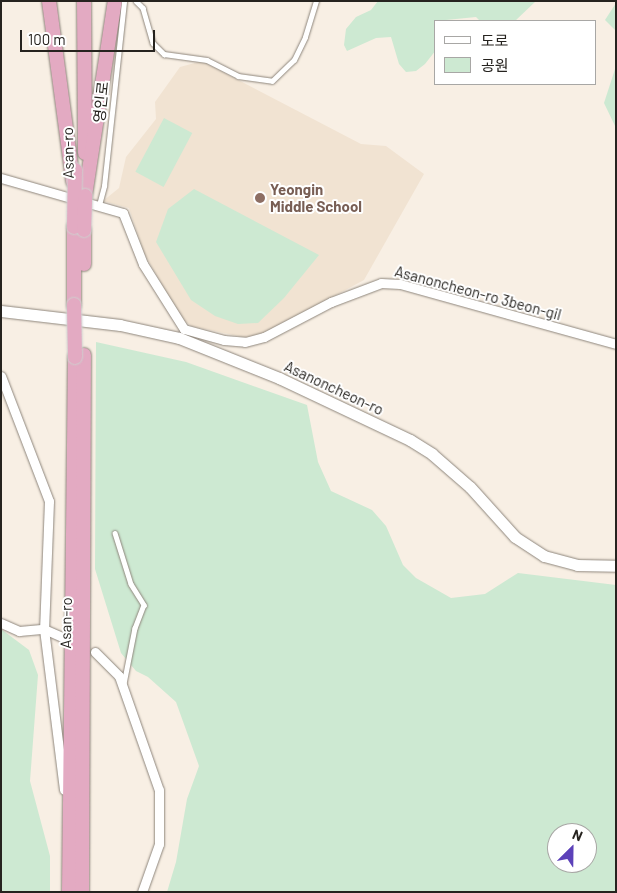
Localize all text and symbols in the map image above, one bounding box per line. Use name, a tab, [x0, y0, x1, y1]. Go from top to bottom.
scale bar	[22, 20, 158, 52]
legend	[434, 20, 597, 85]
text: 100 m	[28, 30, 66, 48]
text: 도로	[481, 31, 509, 49]
text: 공원	[481, 56, 509, 74]
street label: 영인로	[90, 80, 112, 124]
street label: Asan-ro	[59, 127, 77, 179]
place label: Yeongin Middle School	[270, 180, 362, 215]
marker: Yeongin Middle School	[254, 192, 266, 204]
street label: Asanoncheon-ro 3beon-gil	[393, 262, 563, 324]
street label: Asanoncheon-ro	[281, 357, 387, 419]
street label: Asan-ro	[57, 597, 75, 649]
north arrow	[547, 823, 597, 873]
text: N	[570, 825, 585, 844]

